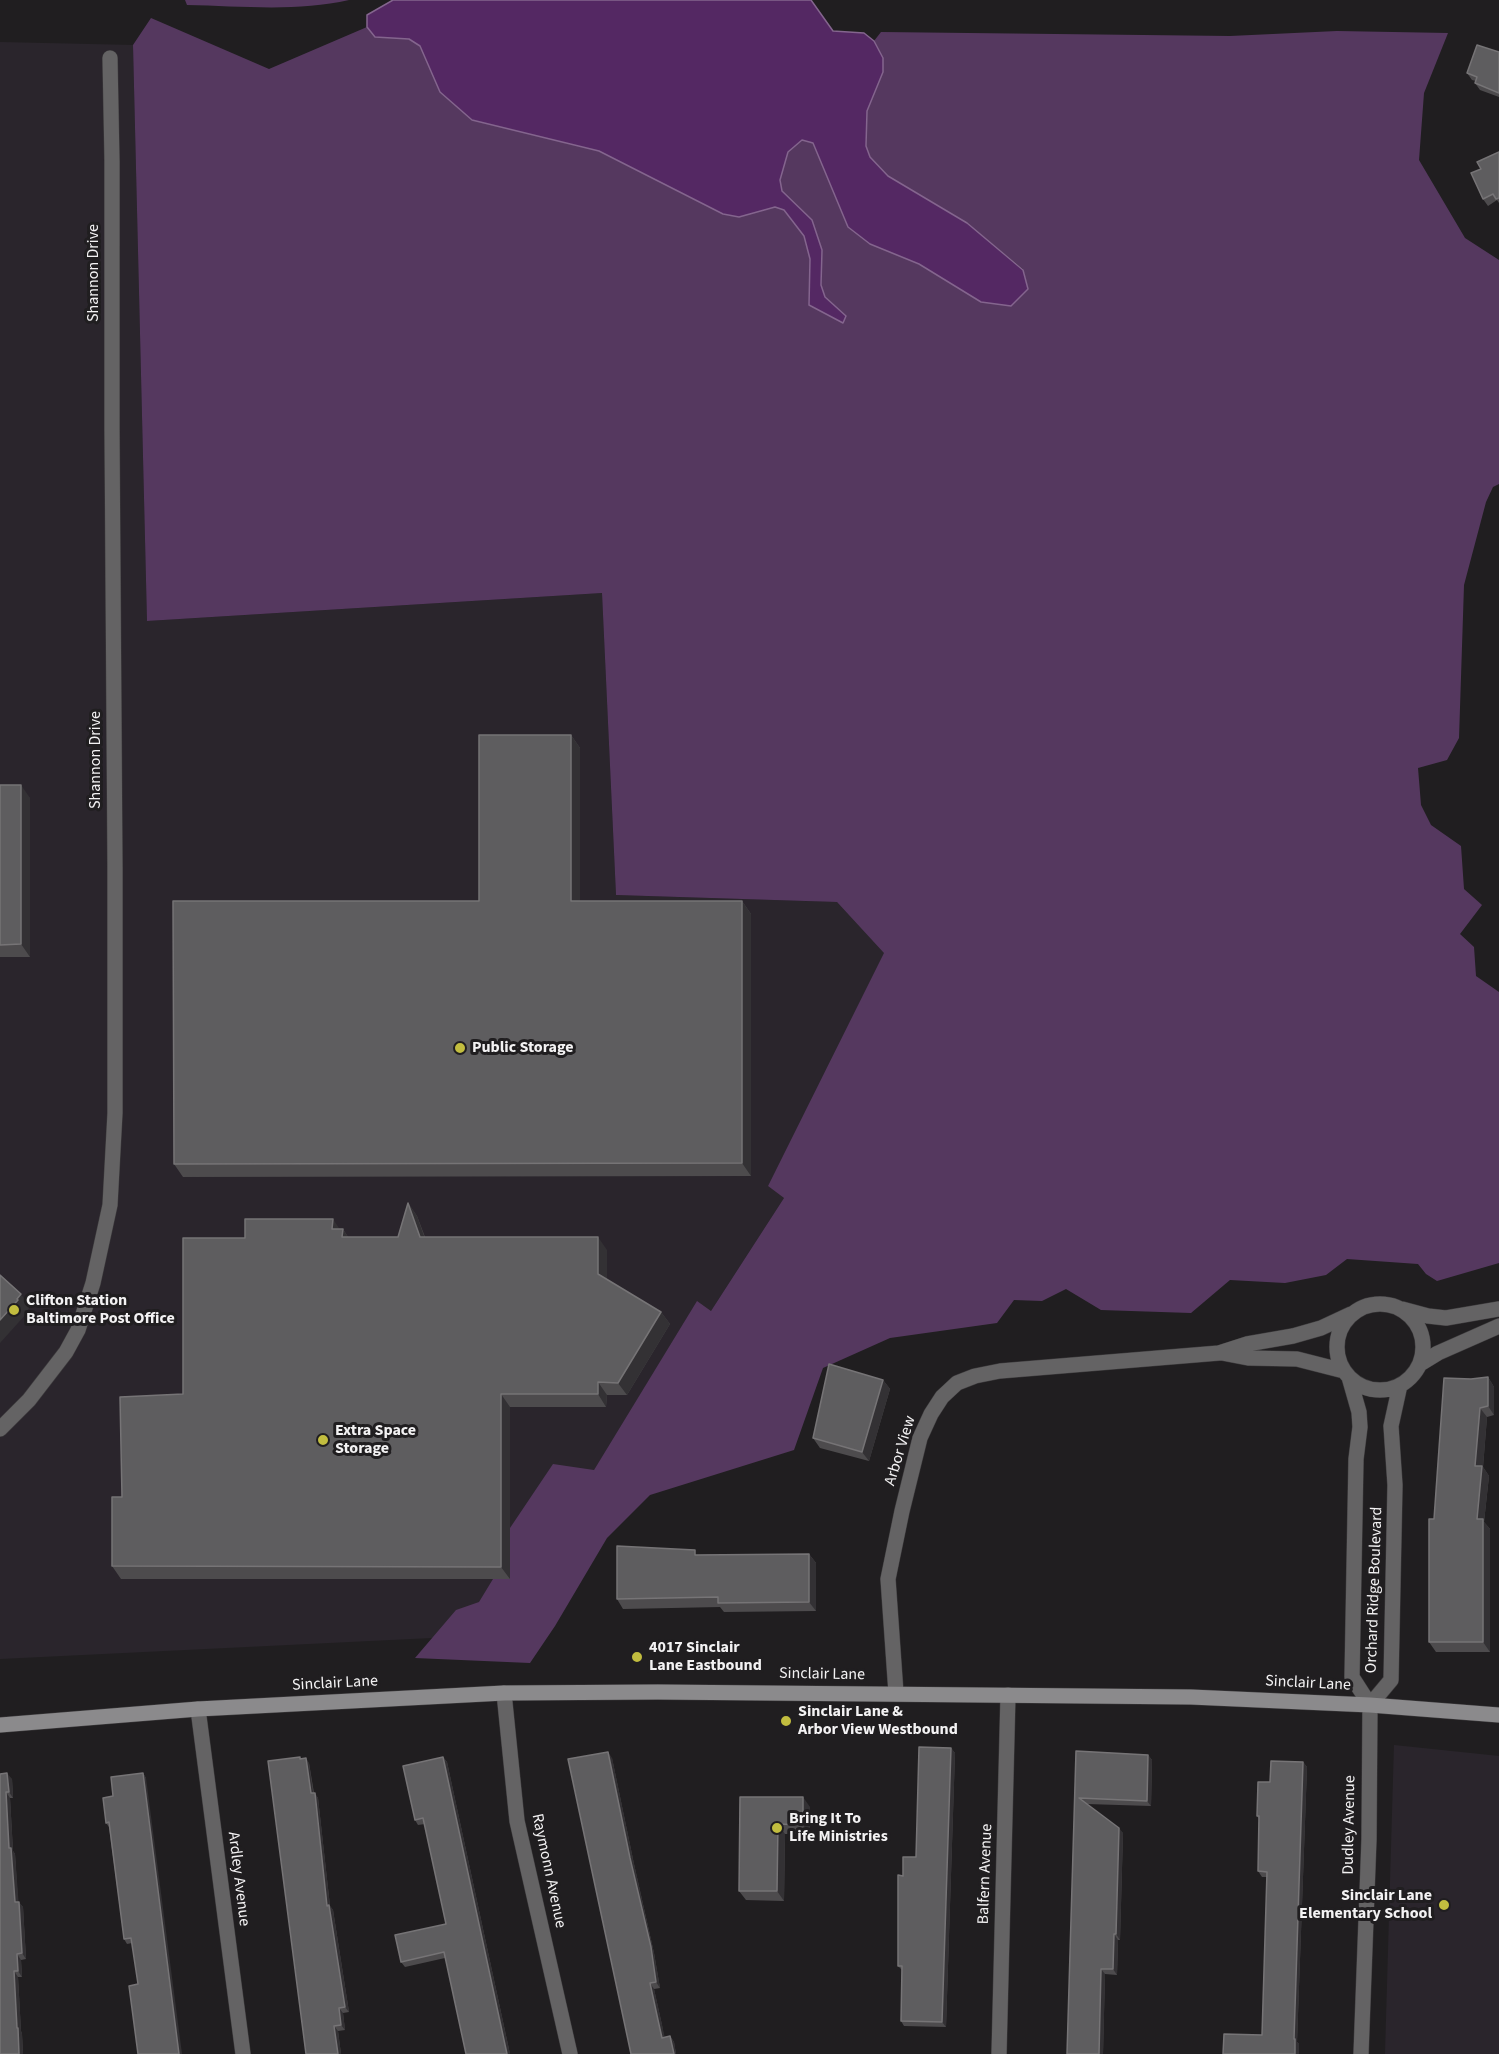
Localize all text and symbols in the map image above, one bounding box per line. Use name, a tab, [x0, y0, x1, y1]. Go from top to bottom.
street label: Shannon Drive	[84, 224, 104, 322]
street label: Shannon Drive	[86, 711, 106, 809]
place label: Public Storage	[472, 1038, 574, 1058]
marker: Public Storage	[453, 1041, 467, 1055]
place label: Clifton Station Baltimore Post Office	[26, 1291, 175, 1329]
marker: Clifton Station Baltimore Post Office	[7, 1303, 21, 1317]
street label: Arbor View	[881, 1414, 921, 1488]
place label: Extra Space Storage	[335, 1421, 416, 1459]
marker: Extra Space Storage	[316, 1433, 330, 1447]
street label: Orchard Ridge Boulevard	[1362, 1506, 1388, 1674]
place label: 4017 Sinclair Lane Eastbound	[649, 1638, 762, 1676]
marker: 4017 Sinclair Lane Eastbound	[630, 1650, 644, 1664]
street label: Sinclair Lane	[779, 1665, 865, 1685]
street label: Sinclair Lane	[292, 1672, 378, 1696]
street label: Sinclair Lane	[1265, 1672, 1351, 1696]
place label: Sinclair Lane & Arbor View Westbound	[798, 1702, 958, 1740]
marker: Sinclair Lane & Arbor View Westbound	[779, 1714, 793, 1728]
street label: Dudley Avenue	[1340, 1775, 1360, 1875]
place label: Bring It To Life Ministries	[789, 1809, 888, 1847]
street label: Raymonn Avenue	[526, 1812, 570, 1930]
marker: Bring It To Life Ministries	[770, 1821, 784, 1835]
street label: Balfern Avenue	[975, 1823, 997, 1925]
street label: Ardley Avenue	[223, 1831, 253, 1927]
place label: Sinclair Lane Elementary School	[1299, 1886, 1432, 1924]
marker: Sinclair Lane Elementary School	[1437, 1898, 1451, 1912]

